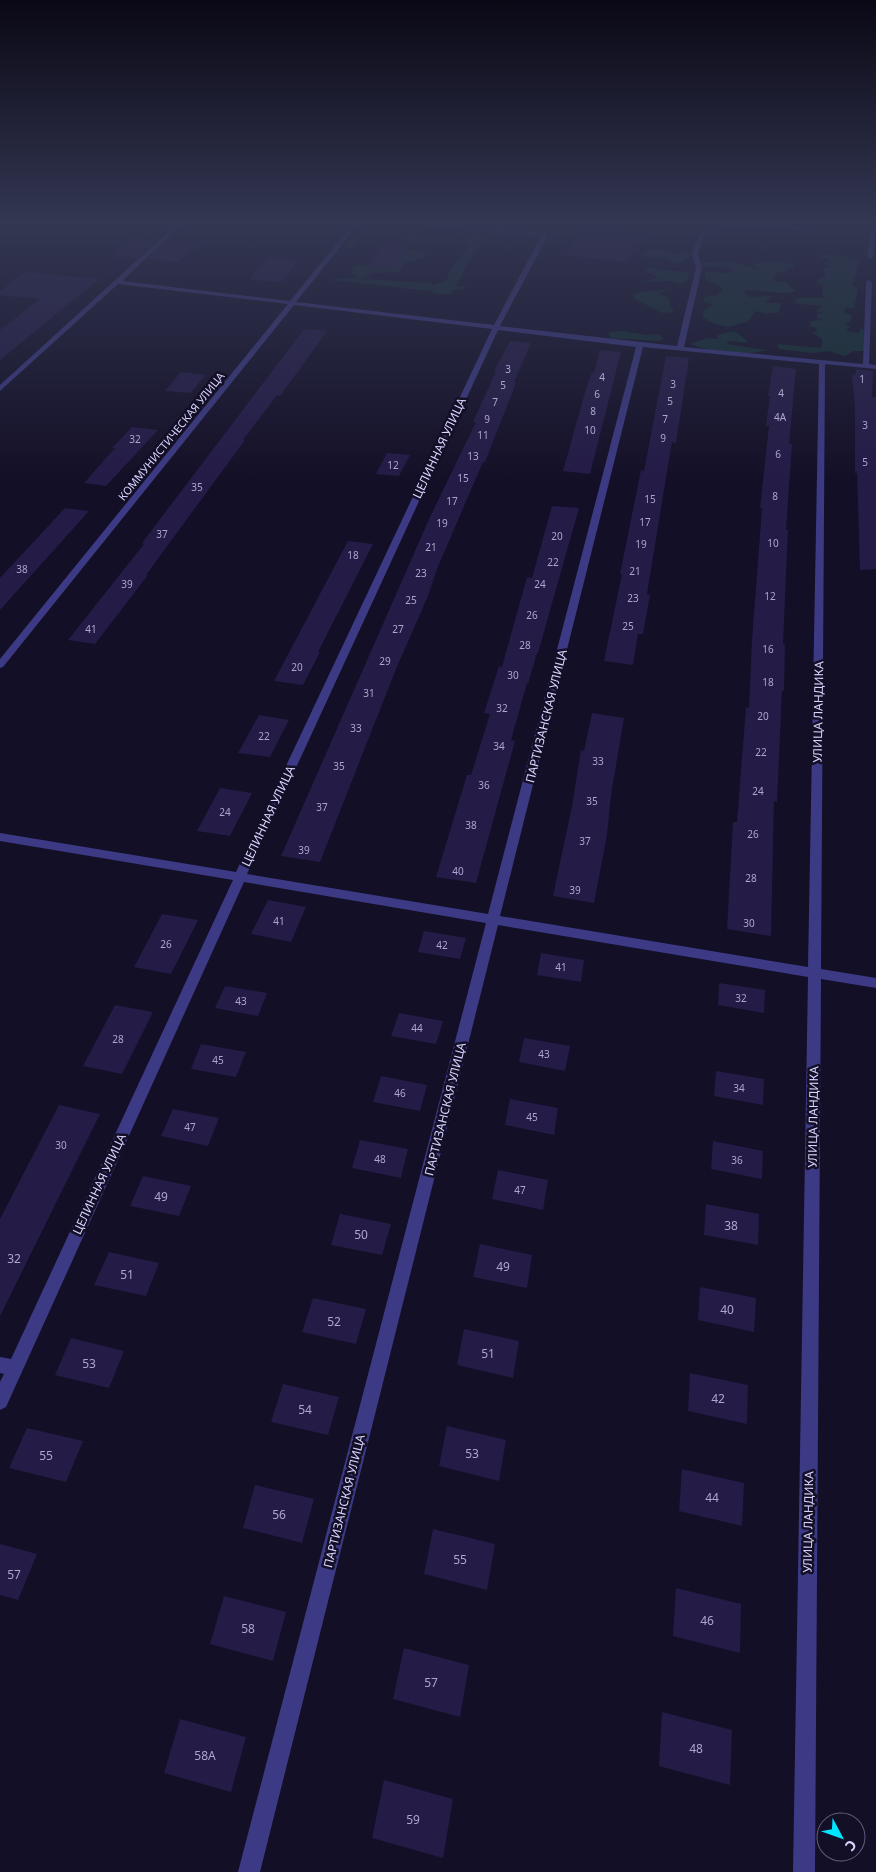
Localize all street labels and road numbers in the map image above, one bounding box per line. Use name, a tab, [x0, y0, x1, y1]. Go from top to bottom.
street label: КОММУНИСТИЧЕСКАЯ УЛИЦА	[115, 368, 228, 503]
street label: ЦЕЛИННАЯ УЛИЦА	[408, 394, 470, 501]
street label: ПАРТИЗАНСКАЯ УЛИЦА	[521, 647, 571, 784]
street label: УЛИЦА ЛАНДИКА	[809, 661, 827, 763]
street label: ЦЕЛИННАЯ УЛИЦА	[237, 762, 299, 869]
street label: ПАРТИЗАНСКАЯ УЛИЦА	[420, 1040, 470, 1177]
street label: УЛИЦА ЛАНДИКА	[804, 1066, 822, 1168]
street label: ЦЕЛИННАЯ УЛИЦА	[68, 1130, 130, 1237]
street label: ПАРТИЗАНСКАЯ УЛИЦА	[319, 1432, 369, 1569]
street label: УЛИЦА ЛАНДИКА	[799, 1471, 817, 1573]

